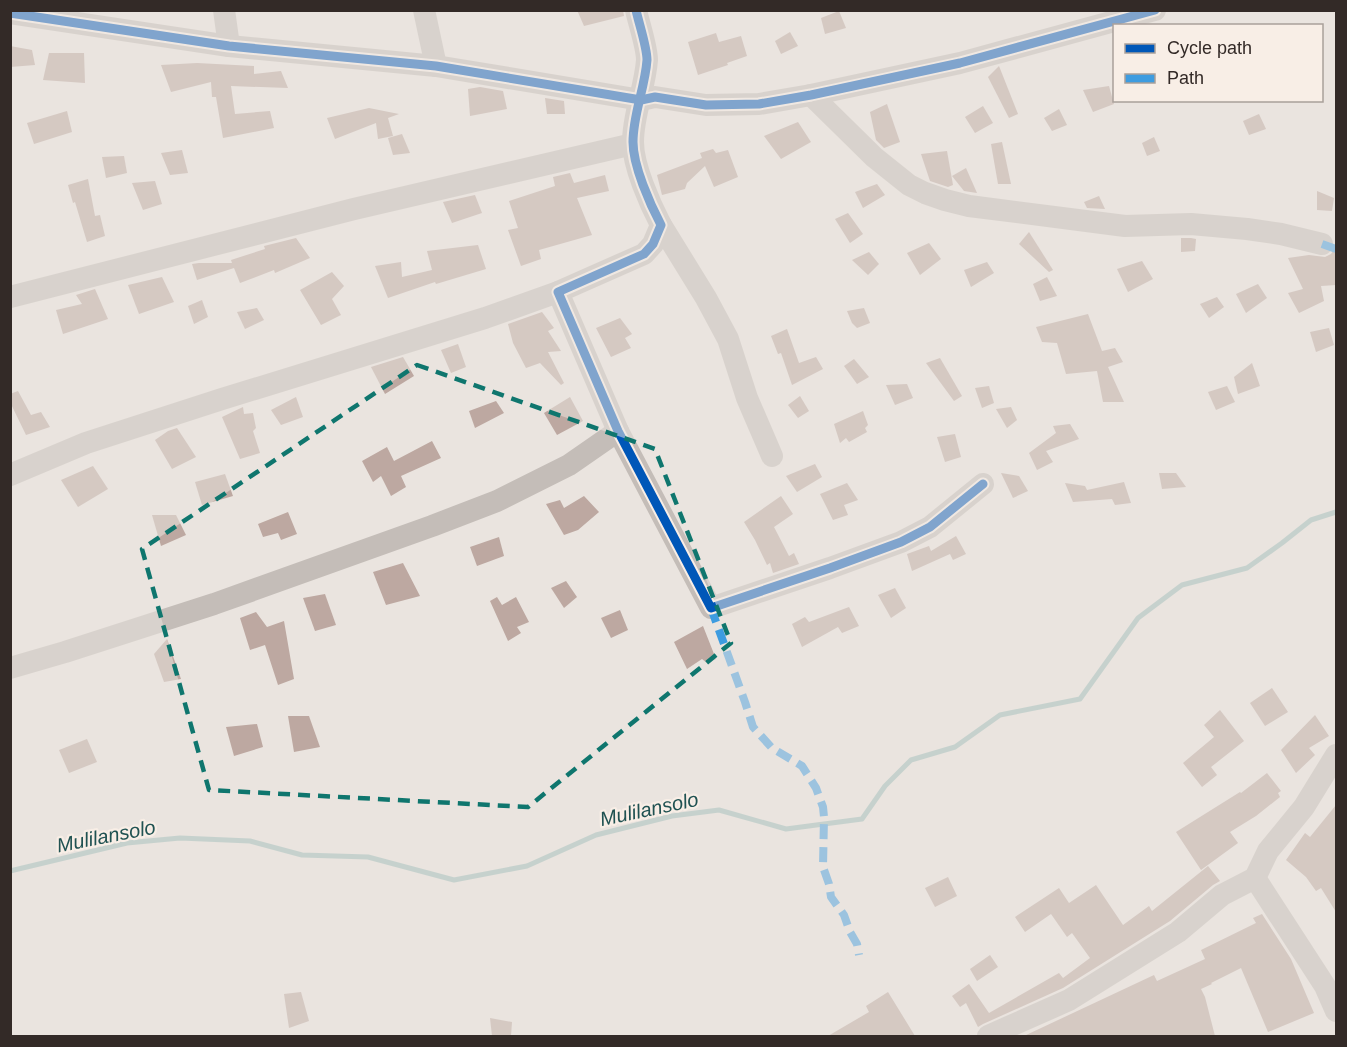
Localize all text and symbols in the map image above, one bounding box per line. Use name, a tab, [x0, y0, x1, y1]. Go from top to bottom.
legend	[1113, 24, 1323, 102]
text: Cycle path	[1167, 38, 1252, 58]
text: Path	[1167, 68, 1204, 88]
water label: Mulilansolo	[598, 788, 700, 830]
water label: Mulilansolo	[55, 816, 157, 856]

